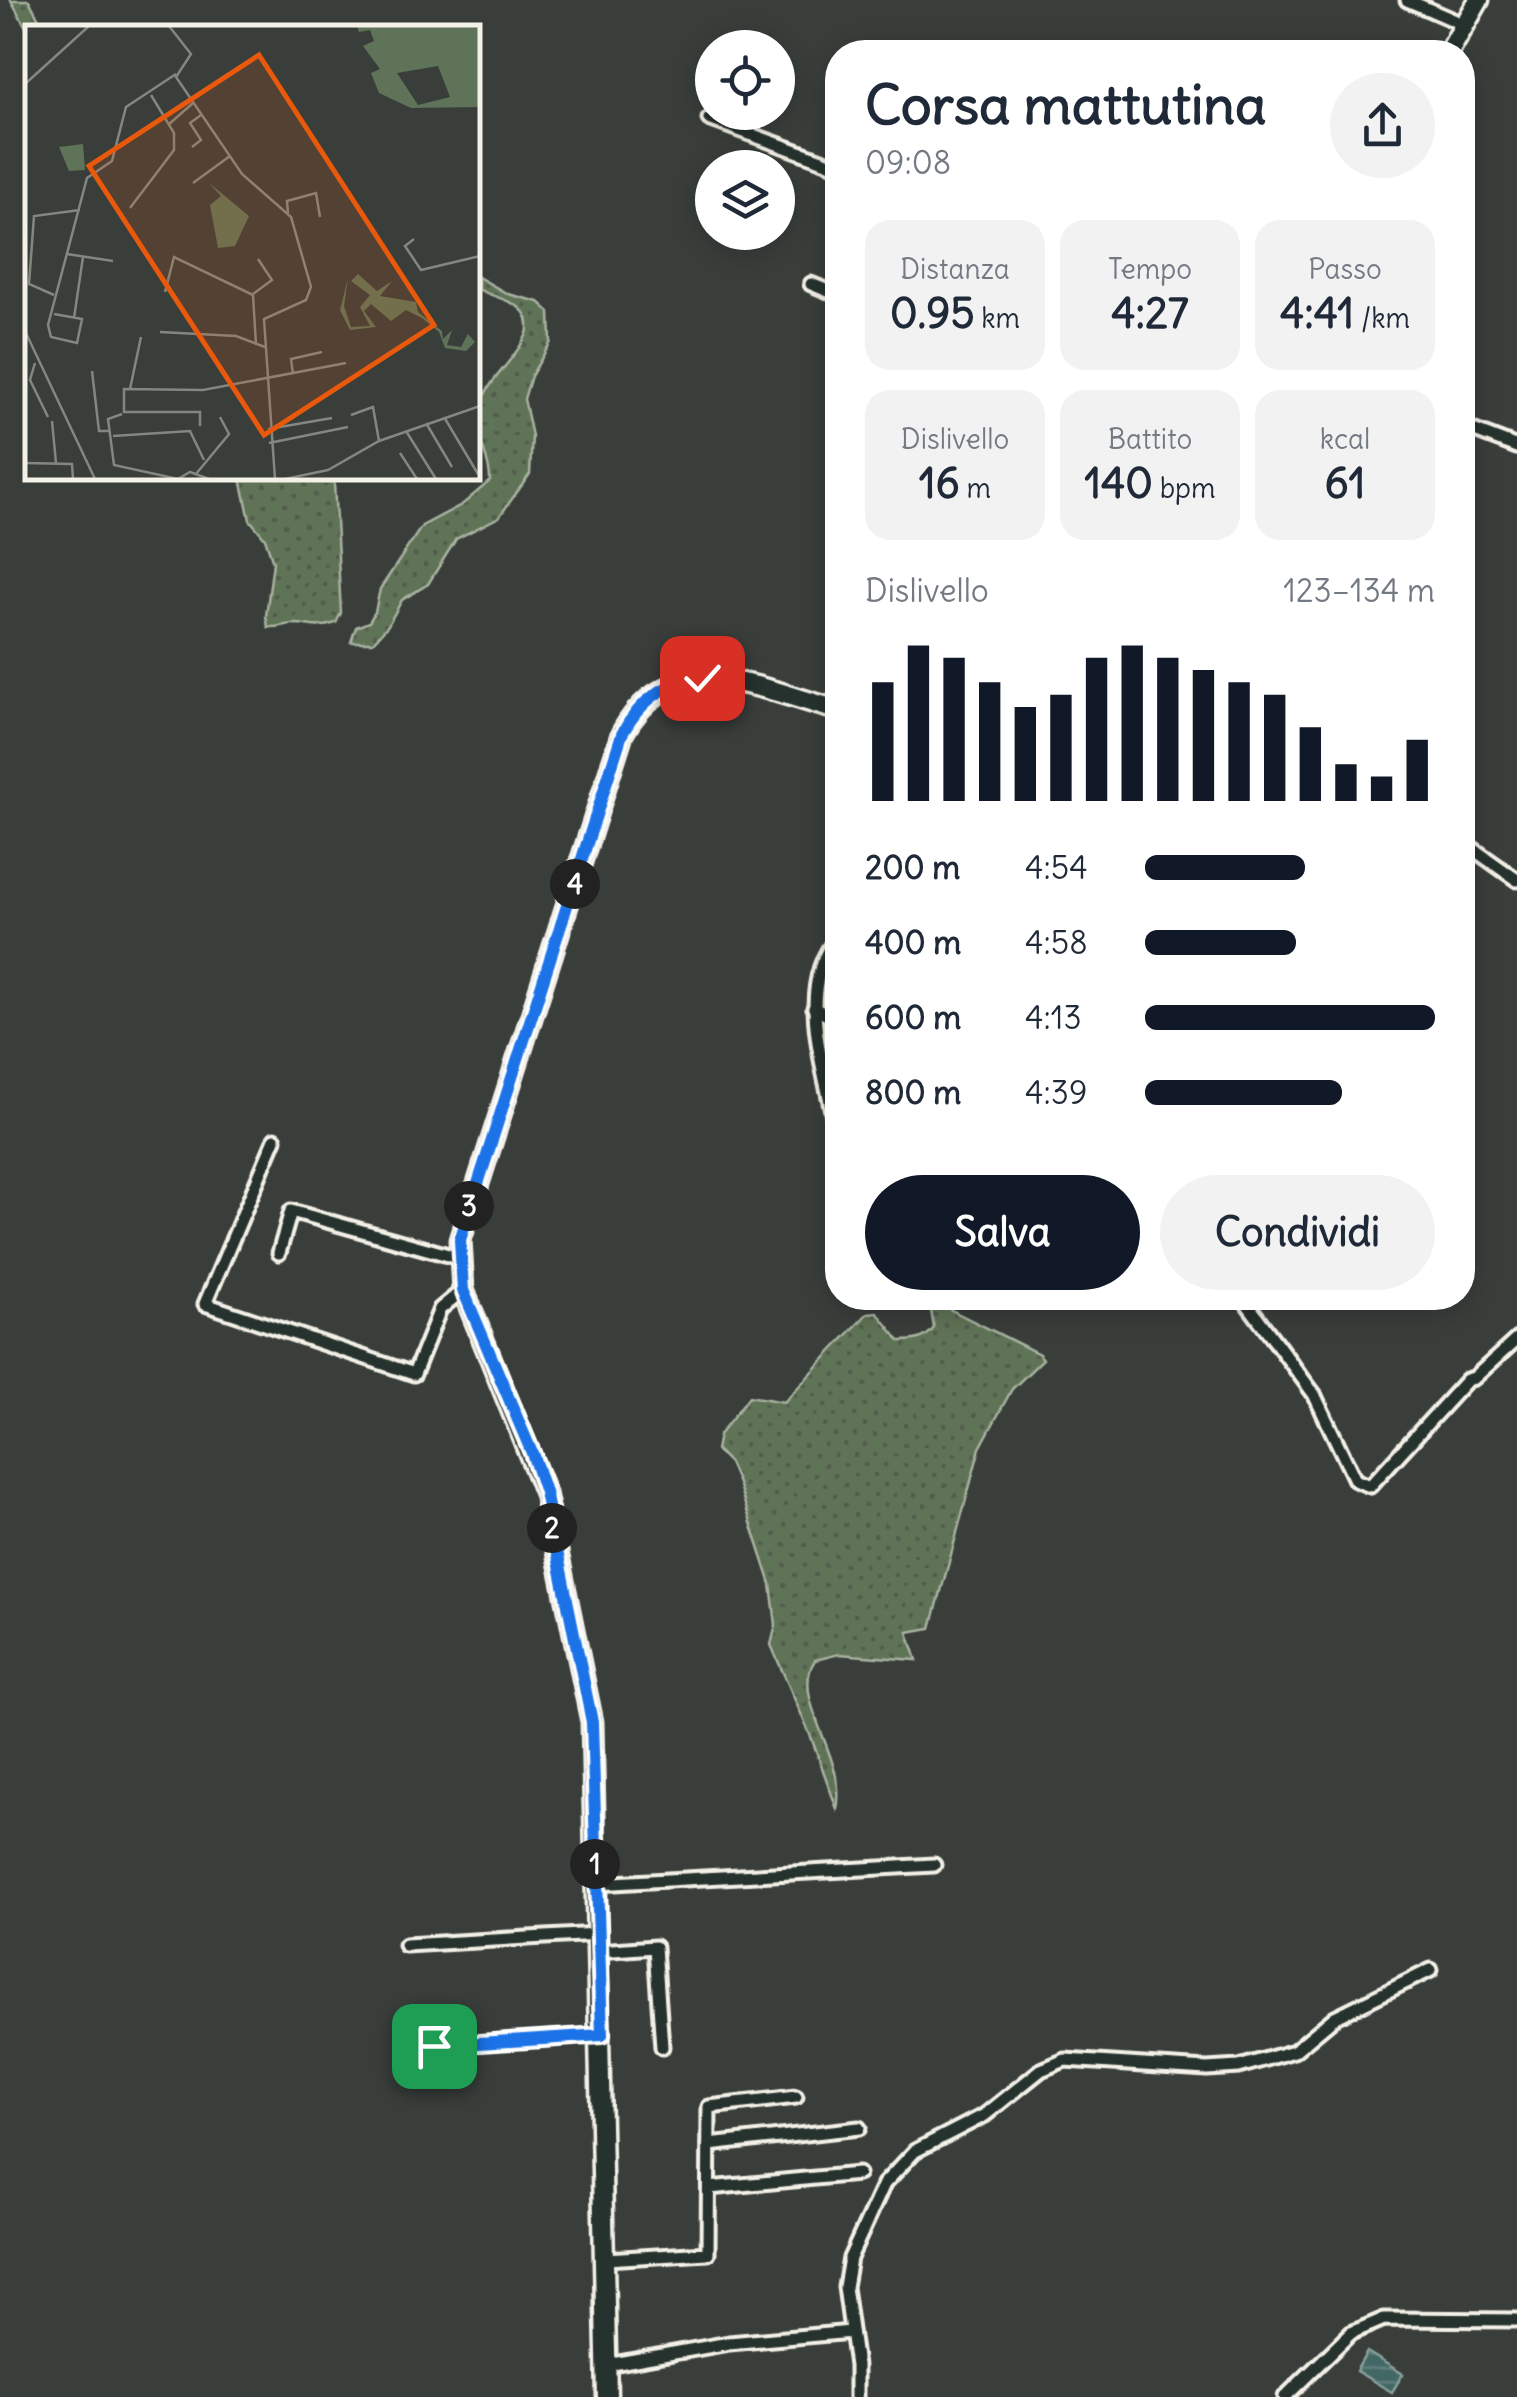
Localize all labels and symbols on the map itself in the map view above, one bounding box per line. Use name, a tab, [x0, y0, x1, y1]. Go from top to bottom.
inset map	[25, 25, 480, 480]
pin	[660, 636, 745, 721]
pin: 4	[550, 859, 600, 909]
pin: 3	[444, 1181, 494, 1231]
pin: 2	[527, 1503, 577, 1553]
pin: 1	[570, 1839, 620, 1889]
pin	[392, 2004, 477, 2089]

